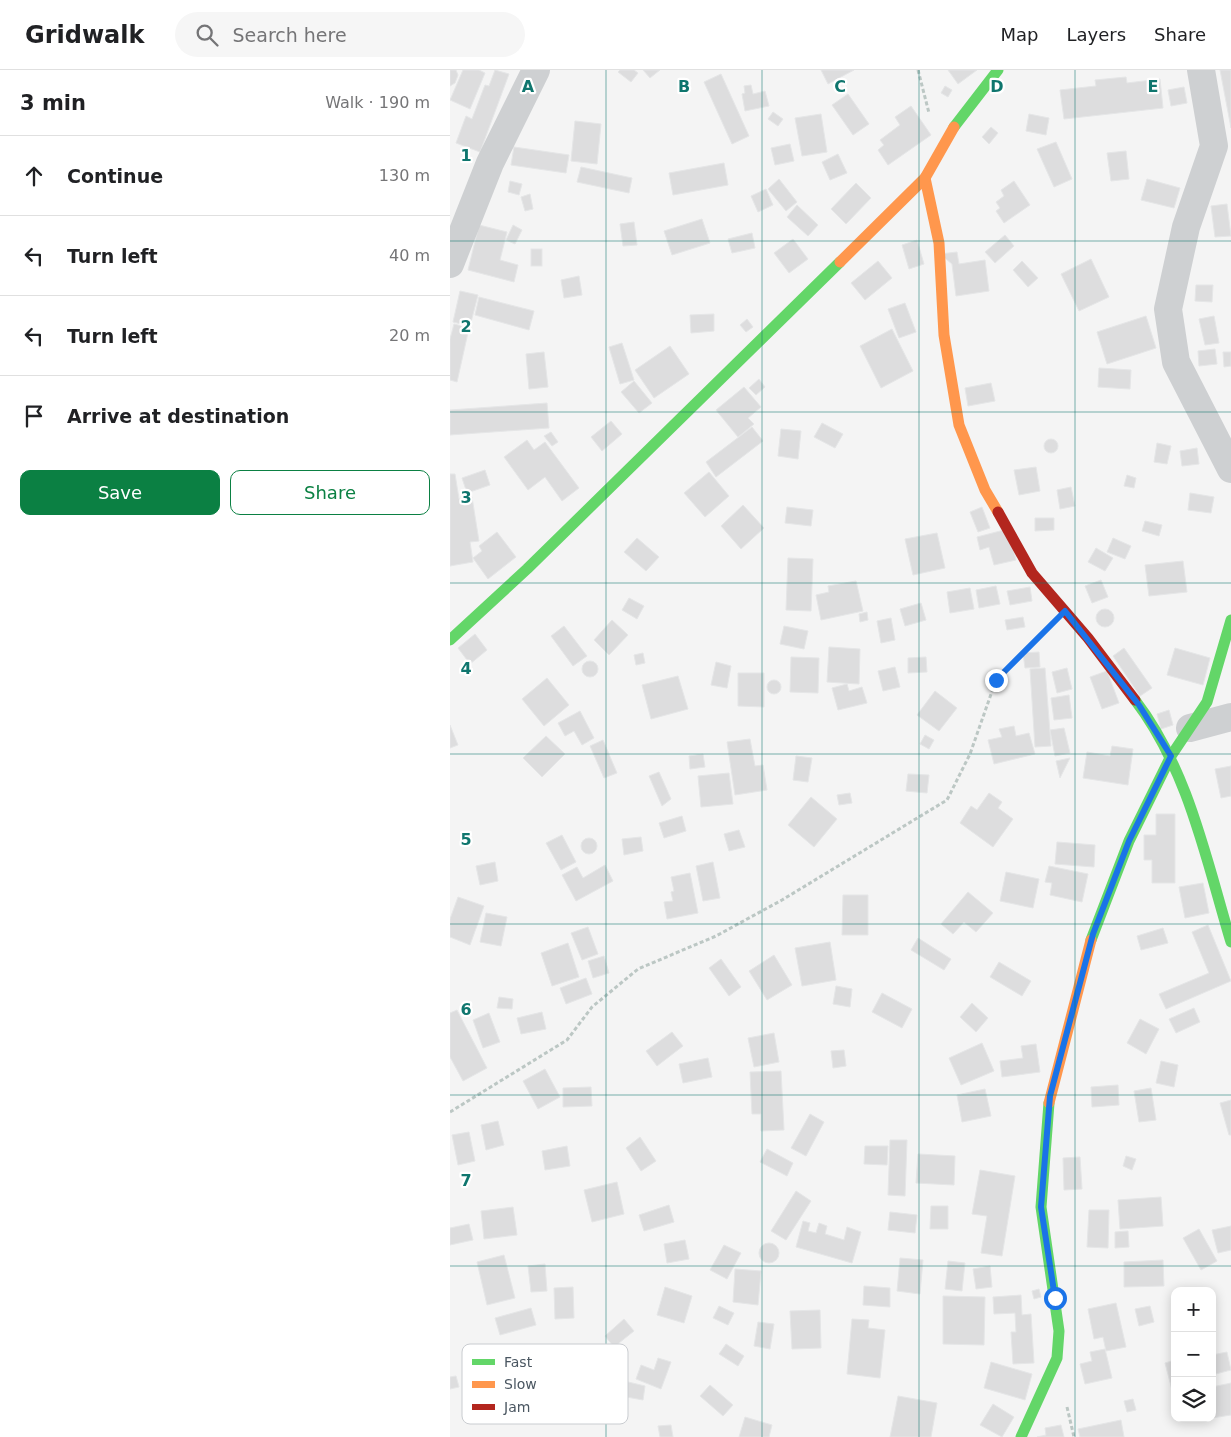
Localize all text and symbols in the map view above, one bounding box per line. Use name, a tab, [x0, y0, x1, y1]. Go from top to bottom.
search box	[175, 12, 525, 57]
text: Gridwalk	[25, 21, 145, 49]
icon: search	[193, 21, 221, 49]
text: Search here	[233, 24, 347, 46]
text: Map	[1000, 24, 1038, 45]
text: Layers	[1066, 24, 1126, 45]
text: Share	[1154, 24, 1206, 45]
text: A	[522, 77, 535, 96]
text: B	[678, 77, 690, 96]
text: C	[834, 77, 846, 96]
text: D	[990, 77, 1004, 96]
text: E	[1148, 77, 1158, 96]
text: 3 min	[20, 91, 86, 115]
text: Walk · 190 m	[325, 93, 430, 112]
text: 1	[460, 146, 472, 165]
icon: ahead	[20, 162, 48, 190]
text: Continue	[67, 165, 163, 187]
text: 130 m	[379, 166, 430, 185]
icon: left	[20, 242, 48, 270]
text: Turn left	[67, 245, 158, 267]
text: 40 m	[389, 246, 430, 265]
text: 2	[460, 317, 472, 336]
icon: left	[20, 322, 48, 350]
text: Turn left	[67, 325, 158, 347]
text: 20 m	[389, 326, 430, 345]
icon: arrive	[20, 402, 48, 430]
text: Arrive at destination	[67, 405, 289, 427]
button: Save	[20, 470, 220, 515]
button: Share	[230, 470, 430, 515]
text: 3	[460, 488, 472, 507]
text: 4	[460, 659, 472, 678]
route end	[985, 669, 1008, 692]
text: 5	[460, 830, 472, 849]
text: 6	[460, 1000, 472, 1019]
text: 7	[460, 1171, 472, 1190]
route start	[1044, 1287, 1067, 1310]
map controls	[1171, 1287, 1216, 1422]
button: +	[1171, 1287, 1216, 1332]
button: −	[1171, 1332, 1216, 1377]
legend	[462, 1344, 628, 1424]
text: Fast	[504, 1354, 533, 1370]
text: Slow	[504, 1376, 537, 1392]
button: layers	[1171, 1377, 1216, 1422]
text: Jam	[503, 1399, 530, 1415]

